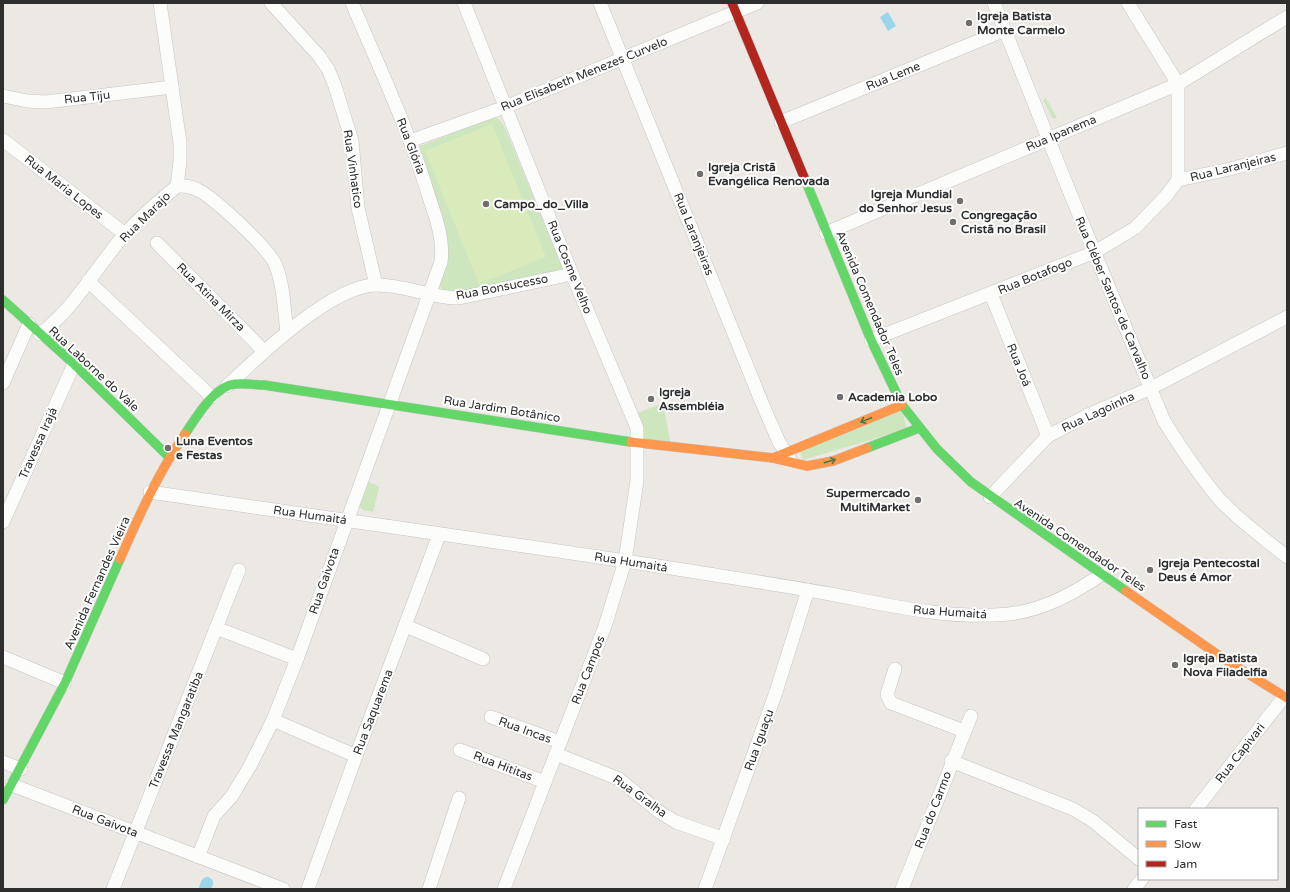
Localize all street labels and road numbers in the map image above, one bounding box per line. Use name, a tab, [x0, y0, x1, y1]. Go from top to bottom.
street label: Rua Elisabeth Menezes Curvelo	[499, 34, 669, 114]
street label: Rua Leme	[864, 59, 922, 93]
street label: Rua Tiju	[63, 88, 111, 106]
street label: Rua Ipanema	[1024, 112, 1098, 154]
street label: Rua Glória	[394, 116, 428, 176]
street label: Rua Vinhatico	[341, 129, 365, 209]
street label: Rua Laranjeiras	[1189, 150, 1278, 184]
street label: Rua Maria Lopes	[22, 152, 106, 222]
street label: Rua Marajo	[117, 189, 173, 245]
street label: Rua Laranjeiras	[671, 191, 717, 278]
street label: Rua Cléber Santos de Carvalho	[1072, 214, 1154, 382]
street label: Rua Cosme Velho	[545, 218, 595, 316]
street label: Avenida Comendador Teles	[833, 229, 907, 378]
street label: Rua Botafogo	[996, 255, 1074, 297]
street label: Rua Atina Mirza	[174, 260, 248, 334]
street label: Rua Bonsucesso	[455, 271, 549, 303]
street label: Rua Laborne do Vale	[46, 324, 142, 415]
street label: Rua Joá	[1004, 341, 1034, 389]
street label: Rua Lagoinha	[1059, 389, 1137, 435]
street label: Rua Jardim Botânico	[443, 393, 561, 425]
street label: Travessa Irajá	[16, 405, 60, 481]
street label: Avenida Comendador Teles	[1012, 496, 1149, 594]
street label: Rua Humaitá	[272, 503, 348, 527]
street label: Avenida Fernandes Vieira	[61, 514, 133, 652]
street label: Rua Gaivota	[306, 546, 342, 616]
street label: Rua Humaitá	[593, 549, 669, 575]
street label: Rua Humaitá	[913, 602, 987, 622]
street label: Rua Campos	[568, 633, 608, 706]
street label: Rua Saquarema	[350, 667, 396, 757]
street label: Travessa Mangaratiba	[146, 669, 206, 791]
street label: Rua Iguaçu	[741, 707, 777, 773]
street label: Rua Incas	[497, 714, 554, 746]
street label: Rua Capivari	[1212, 720, 1268, 786]
street label: Rua Hititas	[471, 748, 535, 784]
street label: Rua do Carmo	[912, 769, 954, 851]
street label: Rua Gralha	[610, 772, 670, 820]
street label: Rua Gaivota	[70, 802, 140, 840]

